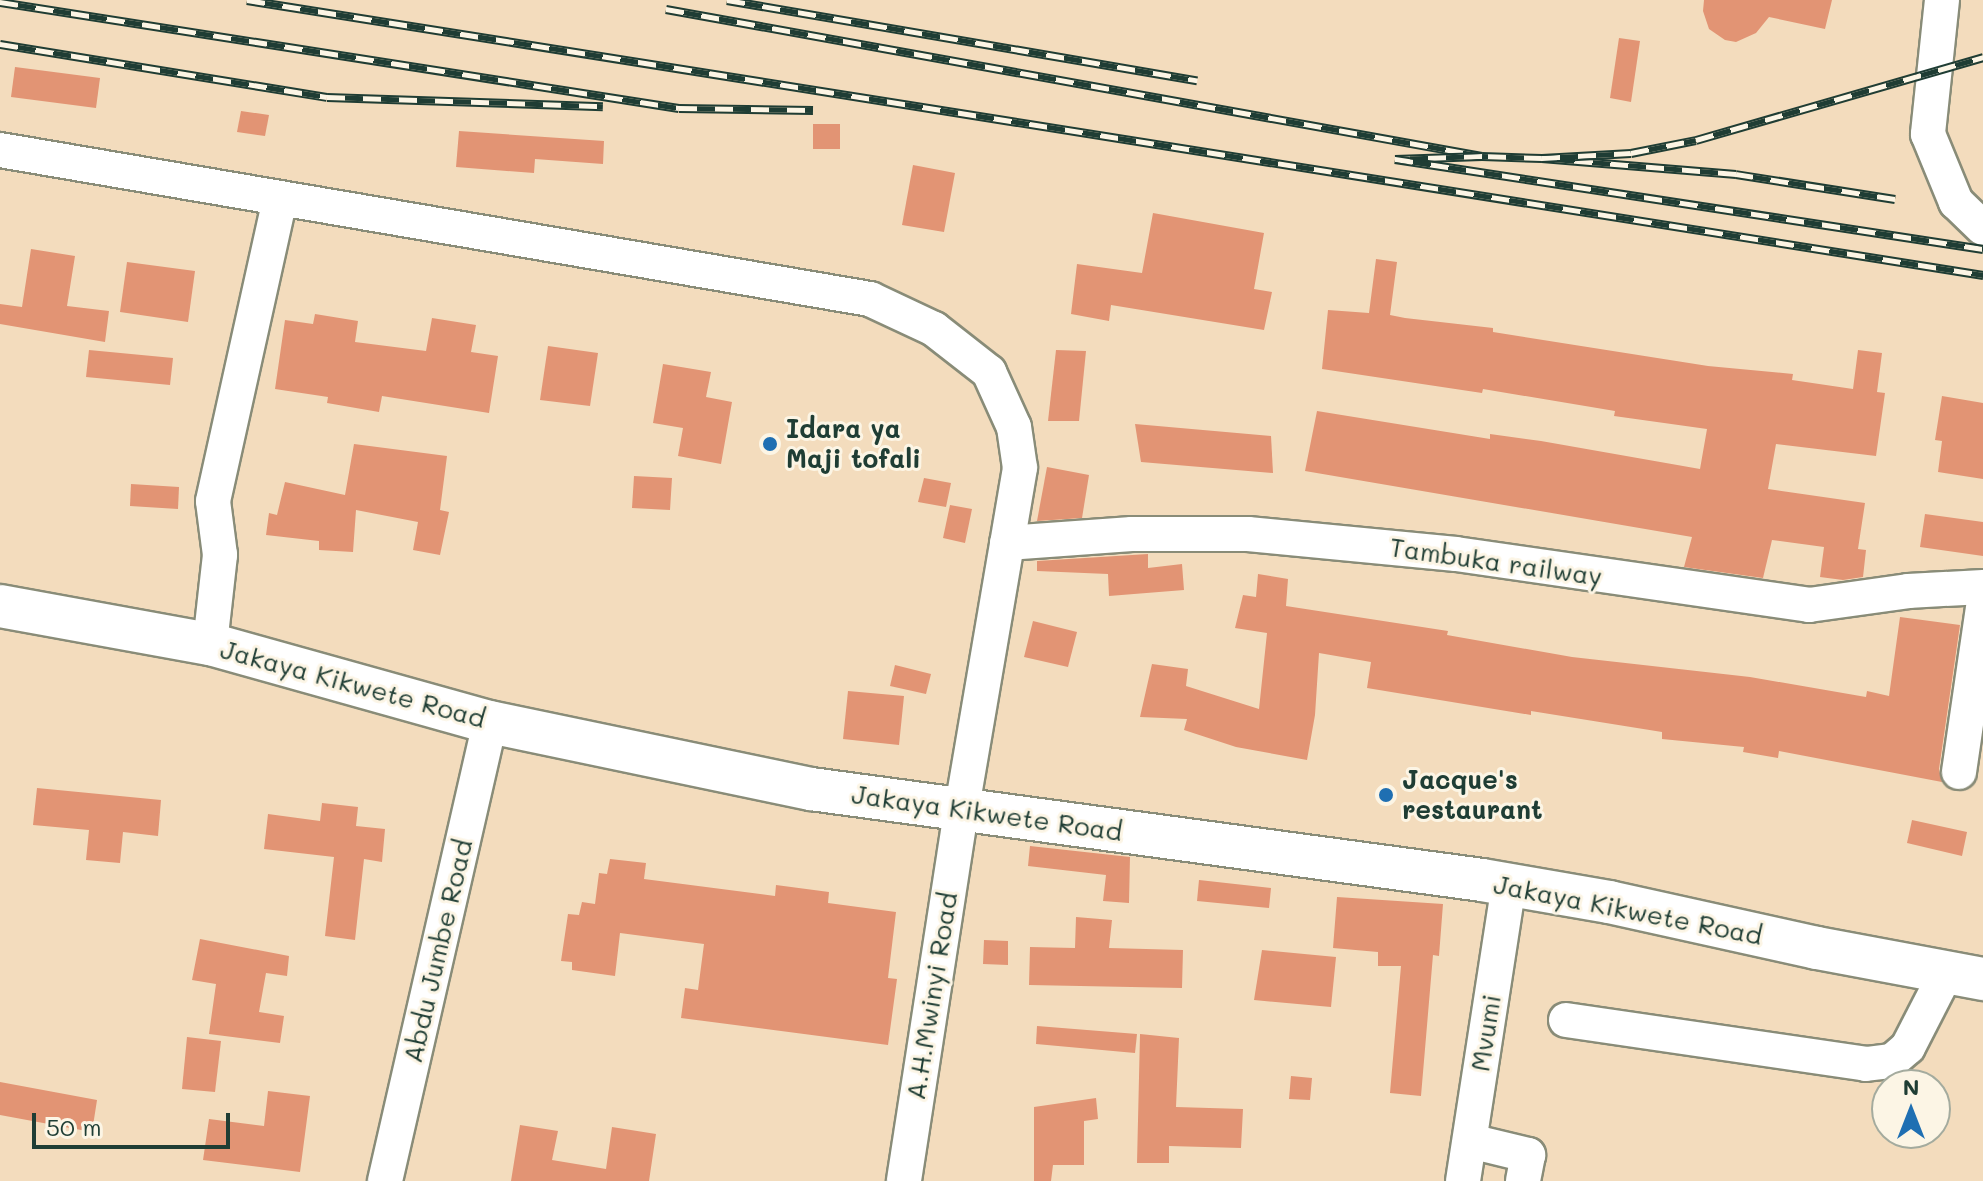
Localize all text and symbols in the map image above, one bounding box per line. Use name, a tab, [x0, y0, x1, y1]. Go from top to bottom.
place label: Idara ya Maji tofali	[786, 413, 921, 474]
marker: Idara ya Maji tofali	[761, 435, 779, 453]
street label: Tambuka railway	[1388, 532, 1604, 592]
street label: Jakaya Kikwete Road	[217, 634, 489, 734]
place label: Jacque's restaurant	[1402, 764, 1543, 826]
street label: Jakaya Kikwete Road	[850, 779, 1124, 847]
marker: Jacque's restaurant	[1377, 786, 1395, 804]
street label: Abdu Jumbe Road	[397, 836, 479, 1066]
street label: Jakaya Kikwete Road	[1491, 869, 1765, 951]
street label: A.H.Mwinyi Road	[900, 890, 964, 1102]
street label: Mvumi	[1465, 992, 1507, 1074]
north arrow	[1871, 1069, 1951, 1149]
text: N	[1903, 1072, 1919, 1101]
scale bar	[36, 1097, 234, 1147]
text: 50 m	[46, 1111, 102, 1142]

